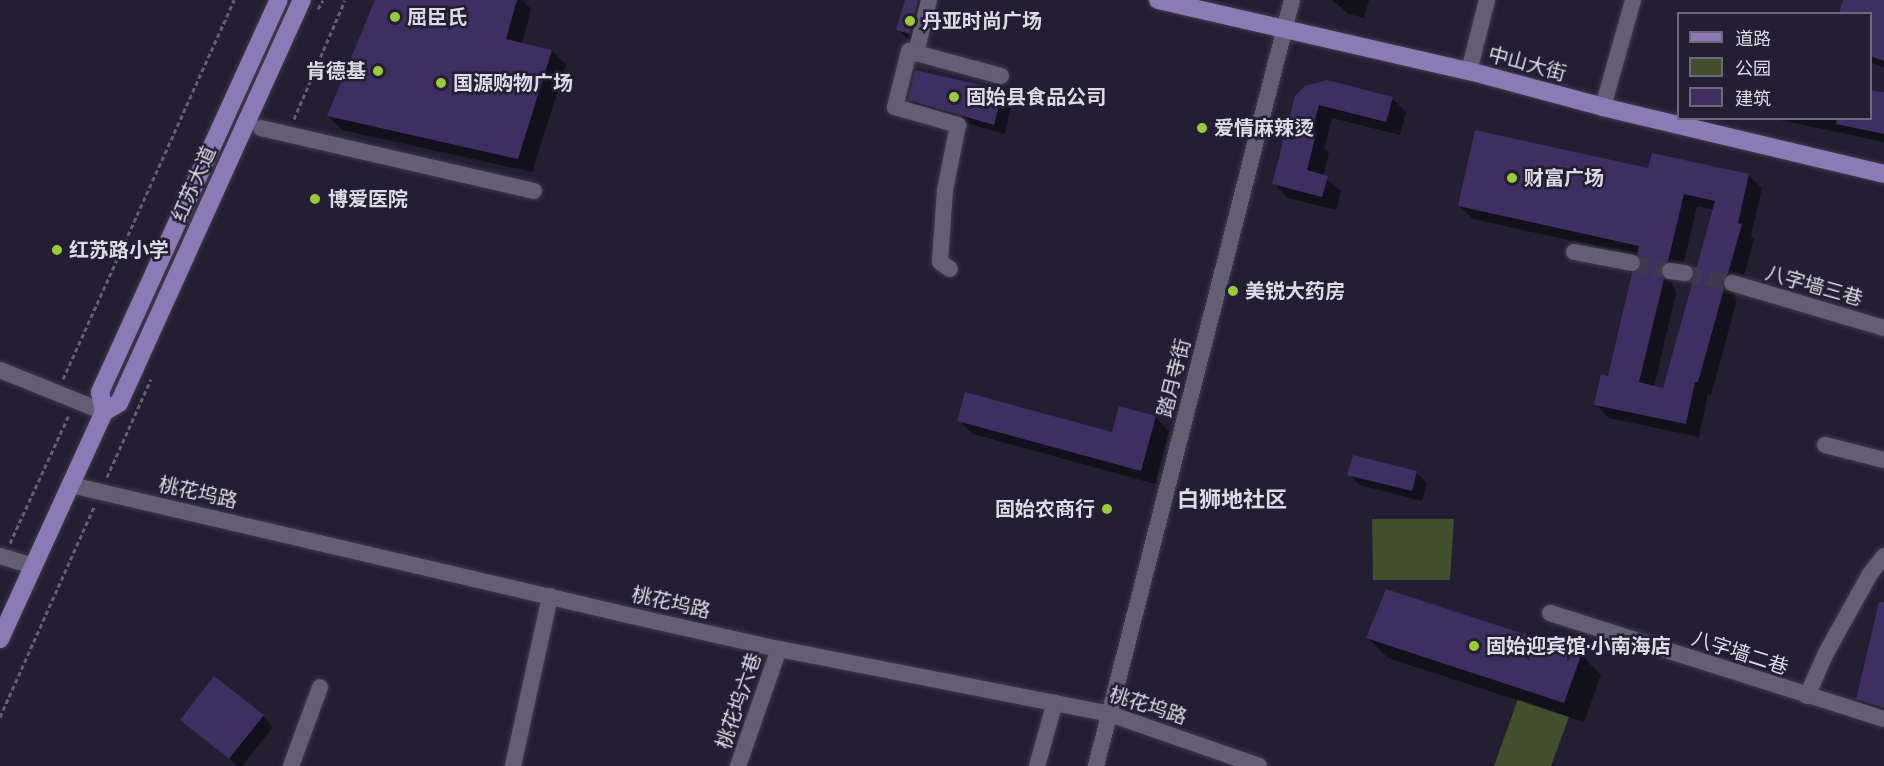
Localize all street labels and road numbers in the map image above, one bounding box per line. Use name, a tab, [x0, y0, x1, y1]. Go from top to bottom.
street label: 中山大街	[1485, 42, 1569, 86]
street label: 红苏大道	[167, 143, 221, 225]
street label: 八字墙三巷	[1763, 261, 1865, 311]
street label: 踏月寺街	[1153, 336, 1195, 420]
street label: 桃花坞路	[156, 472, 240, 514]
street label: 桃花坞路	[629, 582, 713, 624]
street label: 八字墙二巷	[1689, 626, 1791, 680]
street label: 桃花坞六巷	[711, 650, 767, 752]
street label: 桃花坞路	[1106, 682, 1190, 730]

